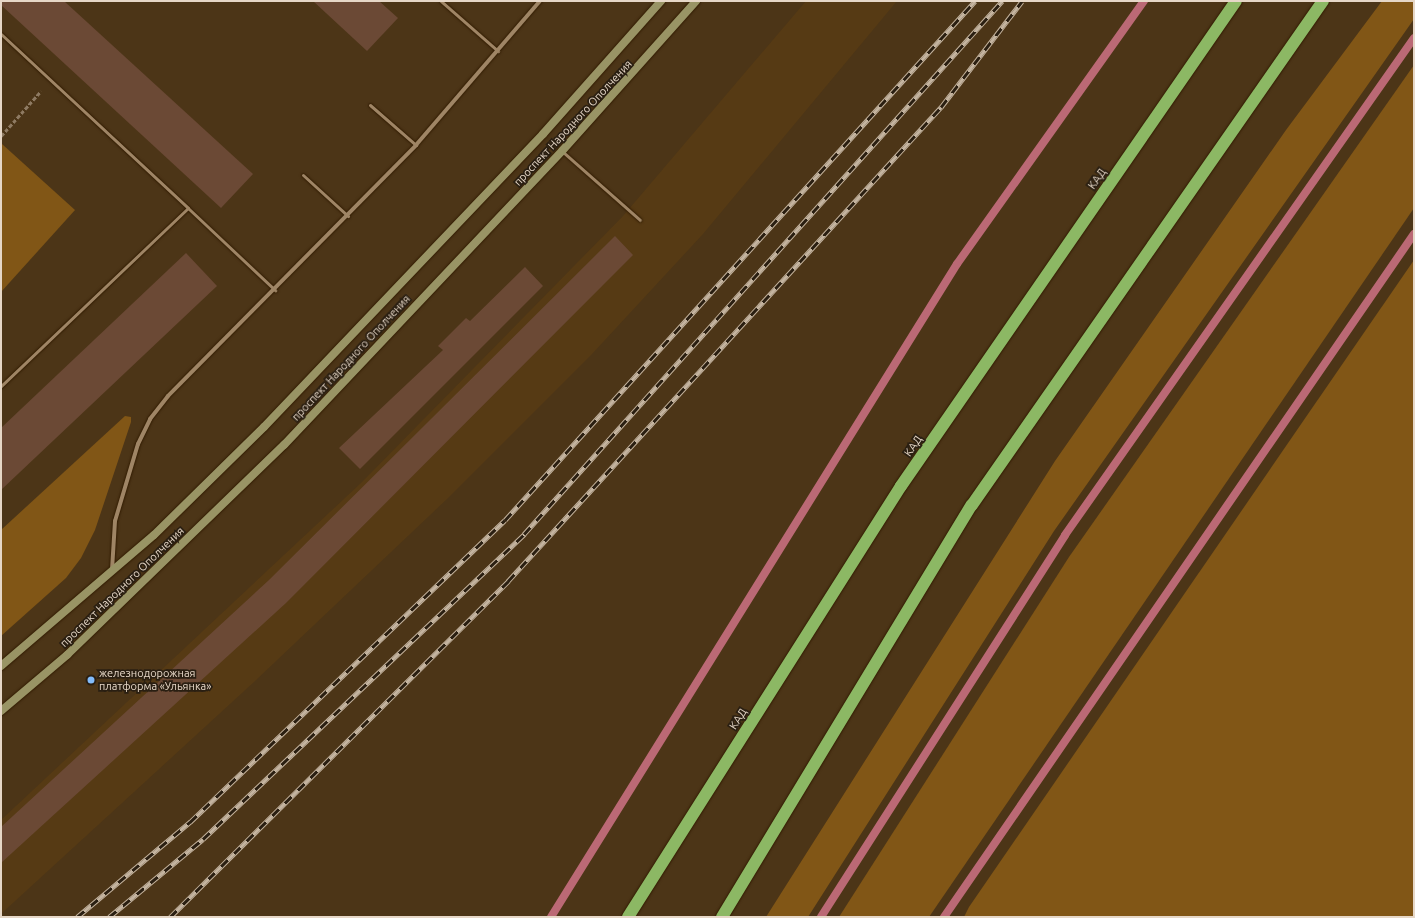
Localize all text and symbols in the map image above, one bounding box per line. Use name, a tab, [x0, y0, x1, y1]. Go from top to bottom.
street label: проспект Народного Ополчения	[511, 57, 635, 189]
street label: КАД	[1085, 166, 1109, 192]
street label: проспект Народного Ополчения	[289, 292, 413, 424]
street label: КАД	[901, 433, 925, 459]
street label: проспект Народного Ополчения	[57, 524, 187, 650]
place label: железнодорожная платформа «Ульянка»	[99, 667, 211, 693]
marker: железнодорожная платформа «Ульянка»	[86, 675, 96, 685]
street label: КАД	[727, 706, 749, 732]

